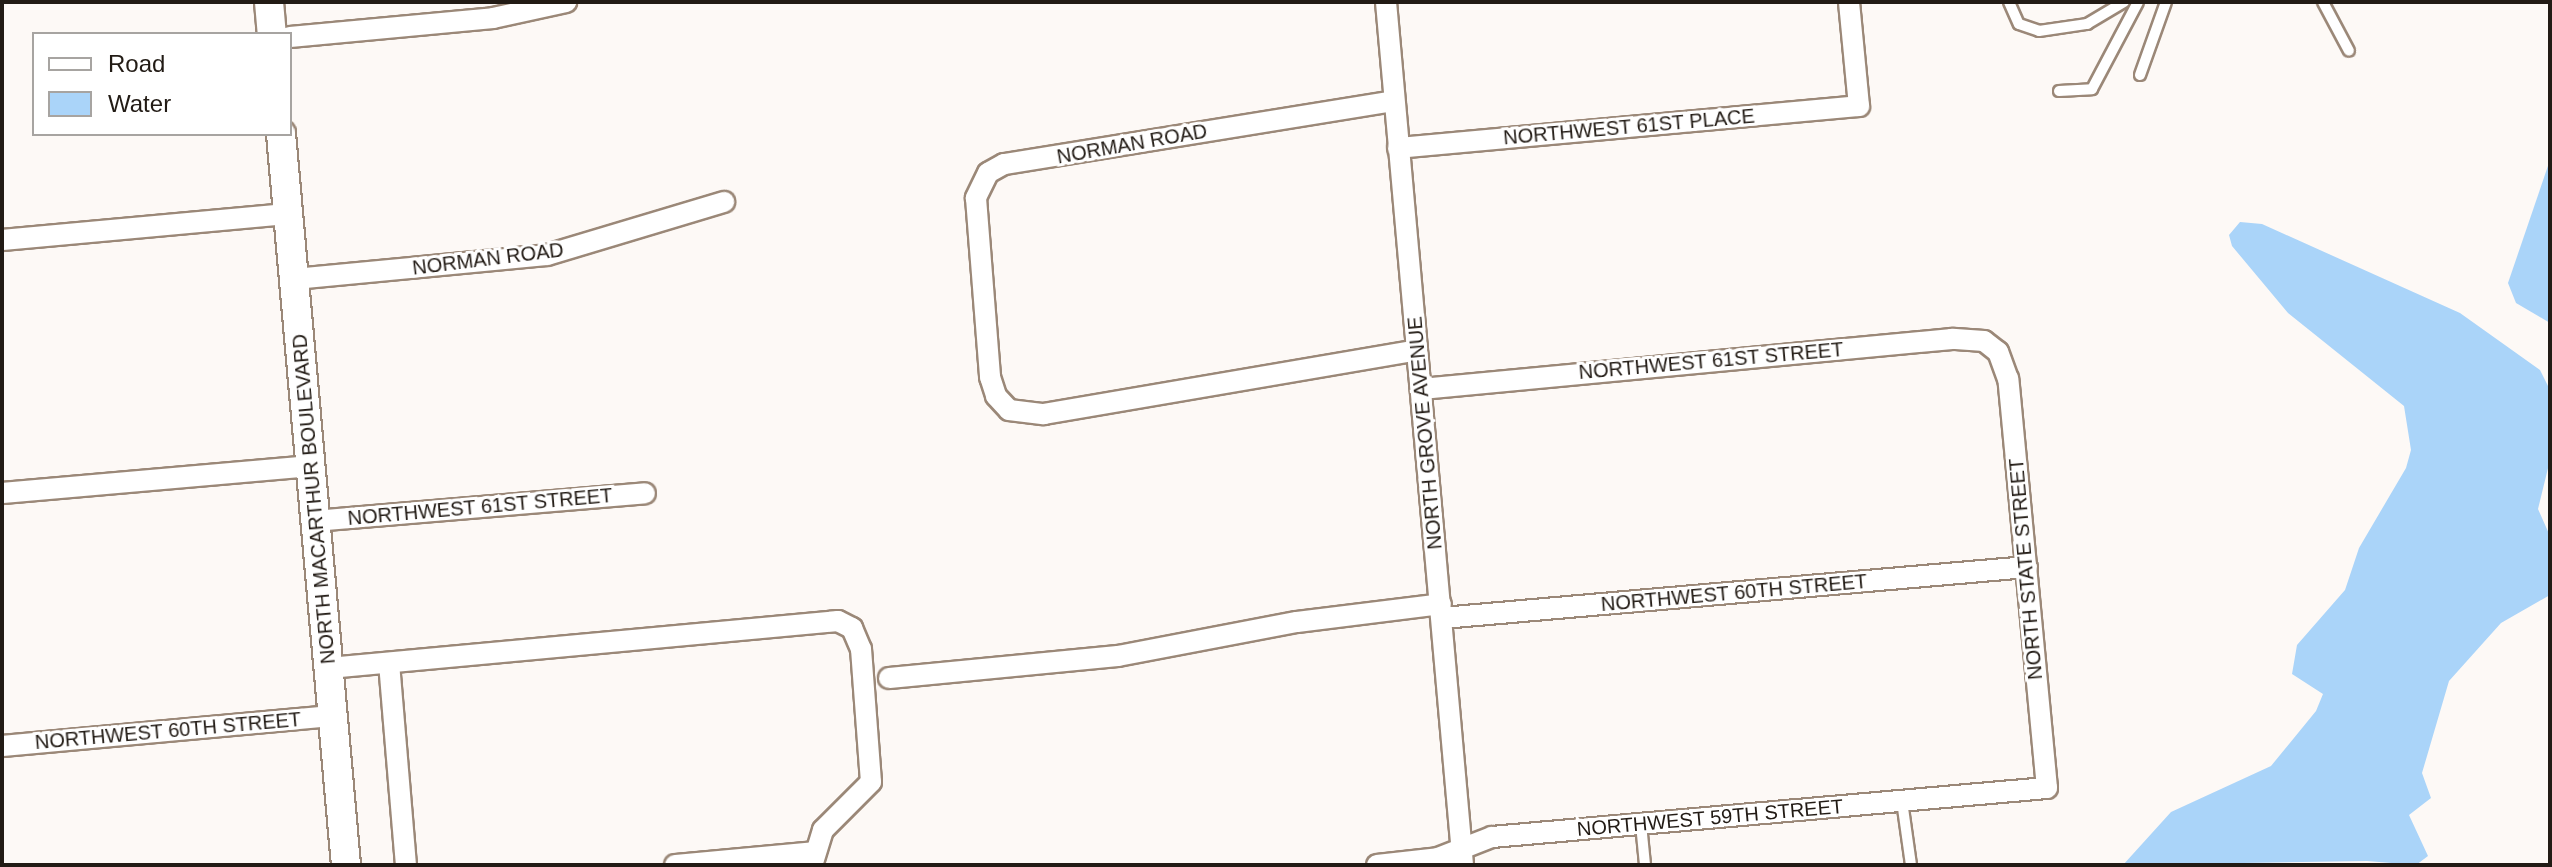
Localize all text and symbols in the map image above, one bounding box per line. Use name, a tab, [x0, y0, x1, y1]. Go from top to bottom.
legend	[32, 32, 292, 136]
text: Road	[108, 50, 165, 77]
text: Water	[108, 90, 171, 117]
street label: NORTHWEST 61ST PLACE	[1502, 104, 1756, 150]
street label: NORMAN ROAD	[1055, 119, 1209, 169]
street label: NORMAN ROAD	[411, 238, 565, 280]
street label: NORTH GROVE AVENUE	[1403, 315, 1447, 551]
street label: NORTH MACARTHUR BOULEVARD	[288, 333, 340, 665]
street label: NORTHWEST 61ST STREET	[1577, 337, 1845, 385]
street label: NORTH STATE STREET	[2004, 457, 2048, 681]
street label: NORTHWEST 61ST STREET	[346, 483, 614, 531]
street label: NORTHWEST 60TH STREET	[1600, 569, 1868, 617]
street label: NORTHWEST 60TH STREET	[34, 707, 302, 755]
street label: NORTHWEST 59TH STREET	[1576, 794, 1844, 842]

